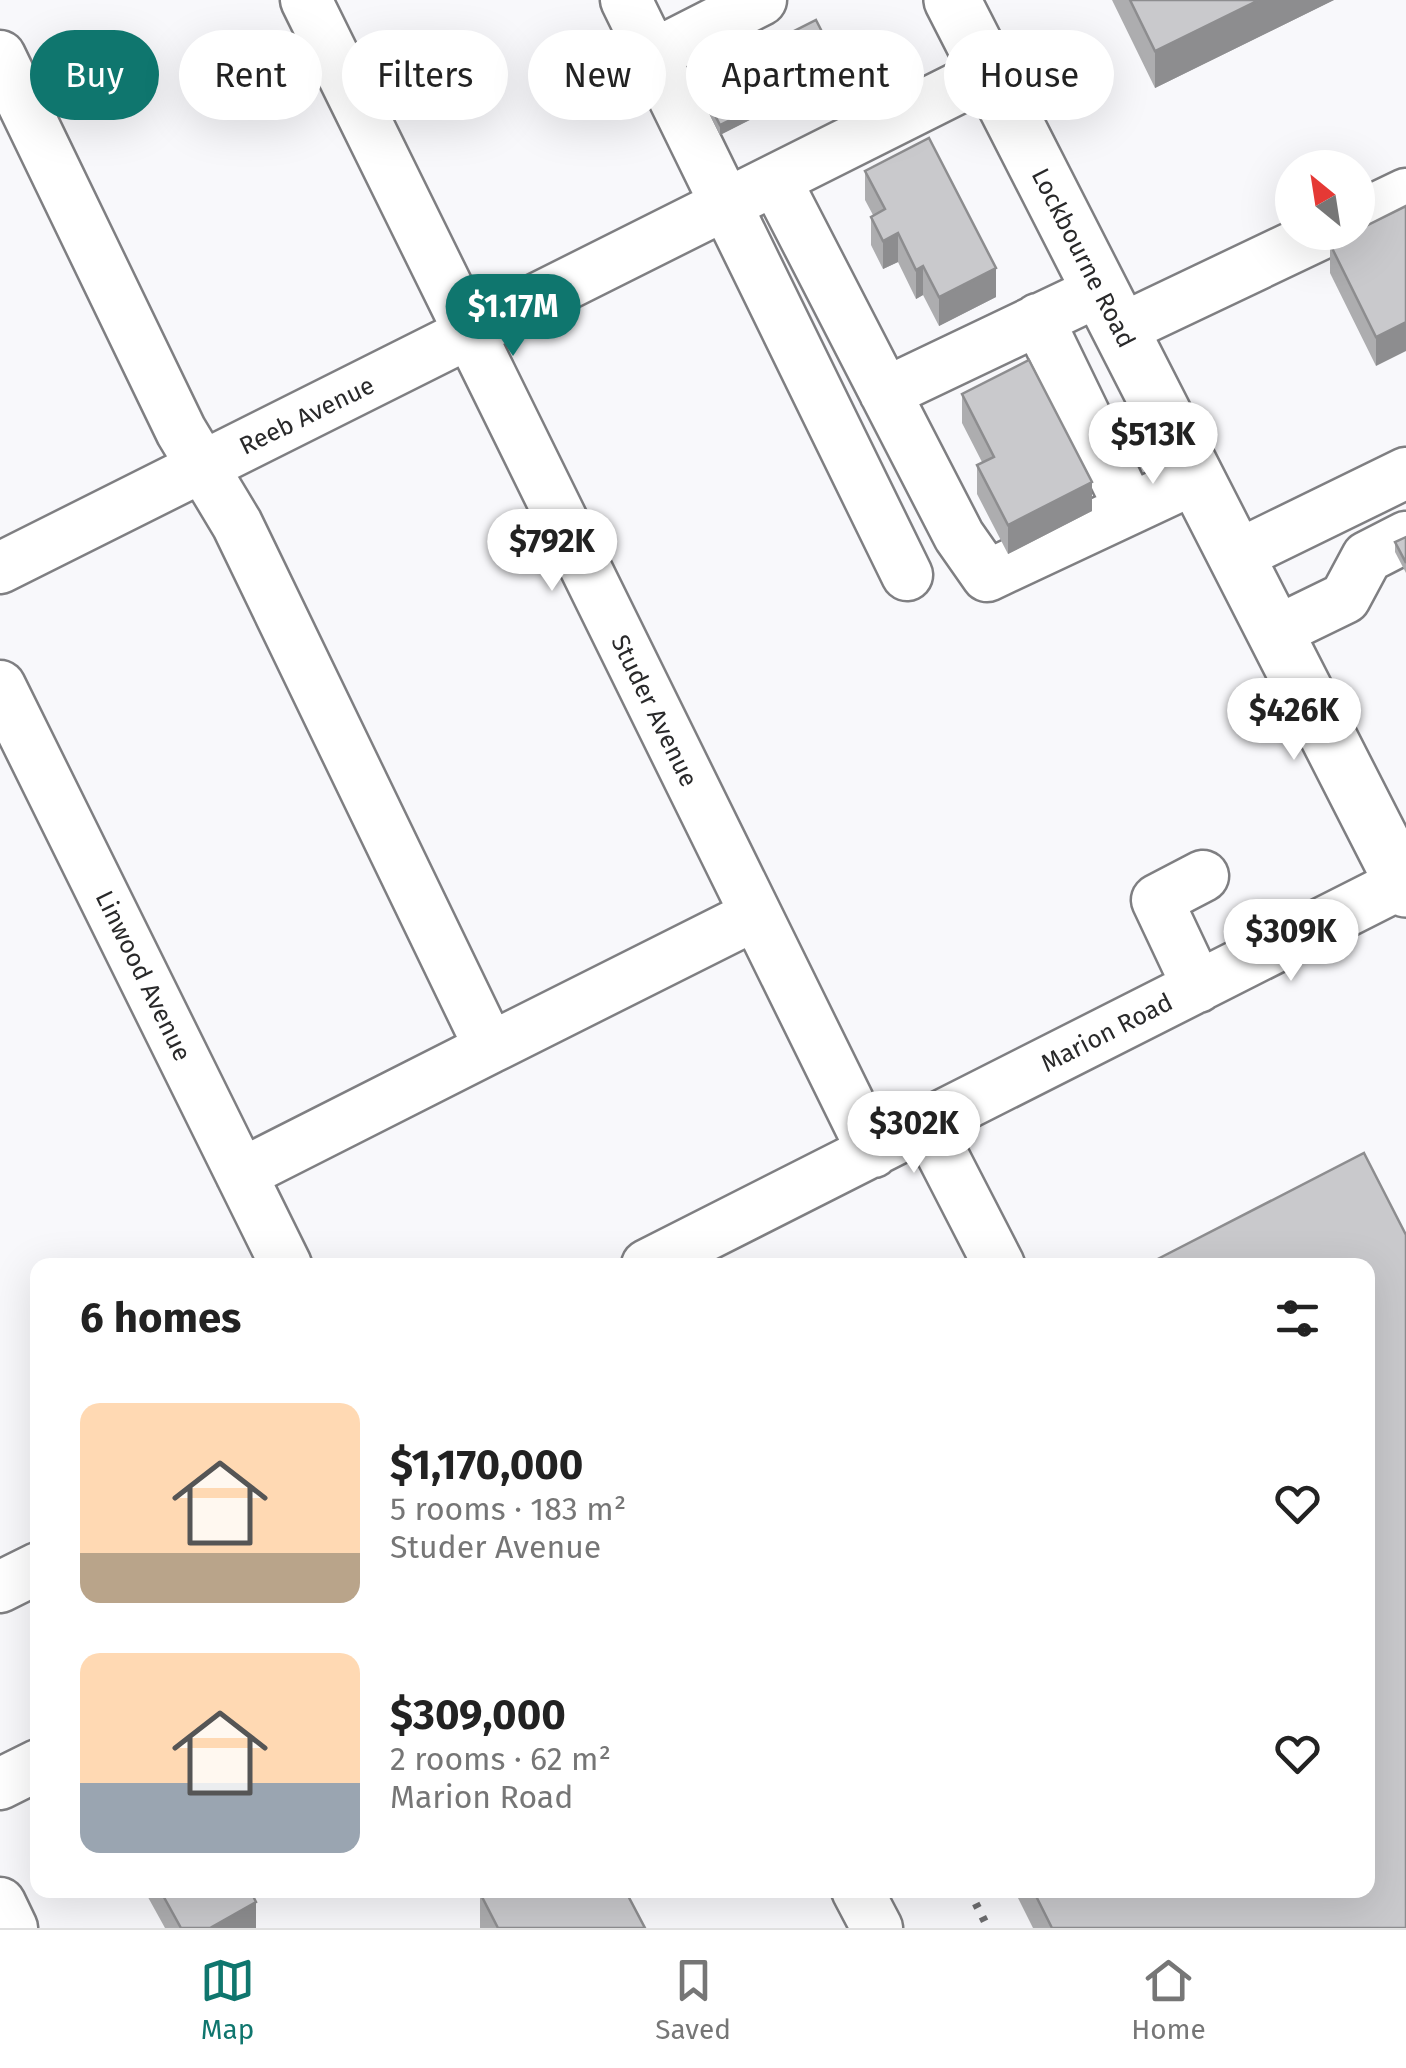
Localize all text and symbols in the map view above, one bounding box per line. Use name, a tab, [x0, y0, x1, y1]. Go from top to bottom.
chip: Buy	[30, 30, 159, 120]
chip: Rent	[179, 30, 322, 120]
chip: Filters	[342, 30, 508, 120]
chip: New	[528, 30, 666, 120]
chip: Apartment	[686, 30, 924, 120]
chip: House	[944, 30, 1114, 120]
north arrow	[1275, 150, 1375, 250]
map controls	[1275, 150, 1375, 250]
street label: Lockbourne Road	[1025, 163, 1141, 353]
pin: $1.17M	[432, 274, 594, 359]
text: $1.17M	[468, 287, 558, 325]
street label: Reeb Avenue	[235, 370, 379, 462]
pin: $513K	[1083, 402, 1223, 487]
text: $513K	[1111, 415, 1195, 453]
pin: $792K	[482, 509, 622, 594]
text: $792K	[509, 522, 595, 560]
street label: Studer Avenue	[604, 630, 704, 792]
pin: $426K	[1224, 678, 1364, 763]
text: $426K	[1249, 691, 1339, 729]
street label: Linwood Avenue	[89, 886, 197, 1066]
pin: $309K	[1221, 899, 1361, 984]
text: $309K	[1246, 912, 1336, 950]
street label: Marion Road	[1036, 987, 1178, 1079]
pin: $302K	[844, 1091, 984, 1176]
text: $302K	[869, 1104, 959, 1142]
icon: filters	[1270, 1291, 1325, 1346]
text: 6 homes	[80, 1293, 241, 1343]
text: $1,170,000	[390, 1440, 583, 1490]
icon: home	[160, 1443, 280, 1563]
icon: heart	[1270, 1476, 1325, 1531]
text: 5 rooms · 183 m²	[390, 1490, 626, 1528]
text: Studer Avenue	[390, 1528, 601, 1566]
text: $309,000	[390, 1690, 566, 1740]
icon: home	[160, 1693, 280, 1813]
icon: heart	[1270, 1726, 1325, 1781]
text: 2 rooms · 62 m²	[390, 1740, 611, 1778]
text: Marion Road	[390, 1778, 573, 1816]
tab: Map	[200, 1953, 255, 2046]
tab: Saved	[655, 1953, 731, 2046]
tab: Home	[1131, 1953, 1206, 2046]

